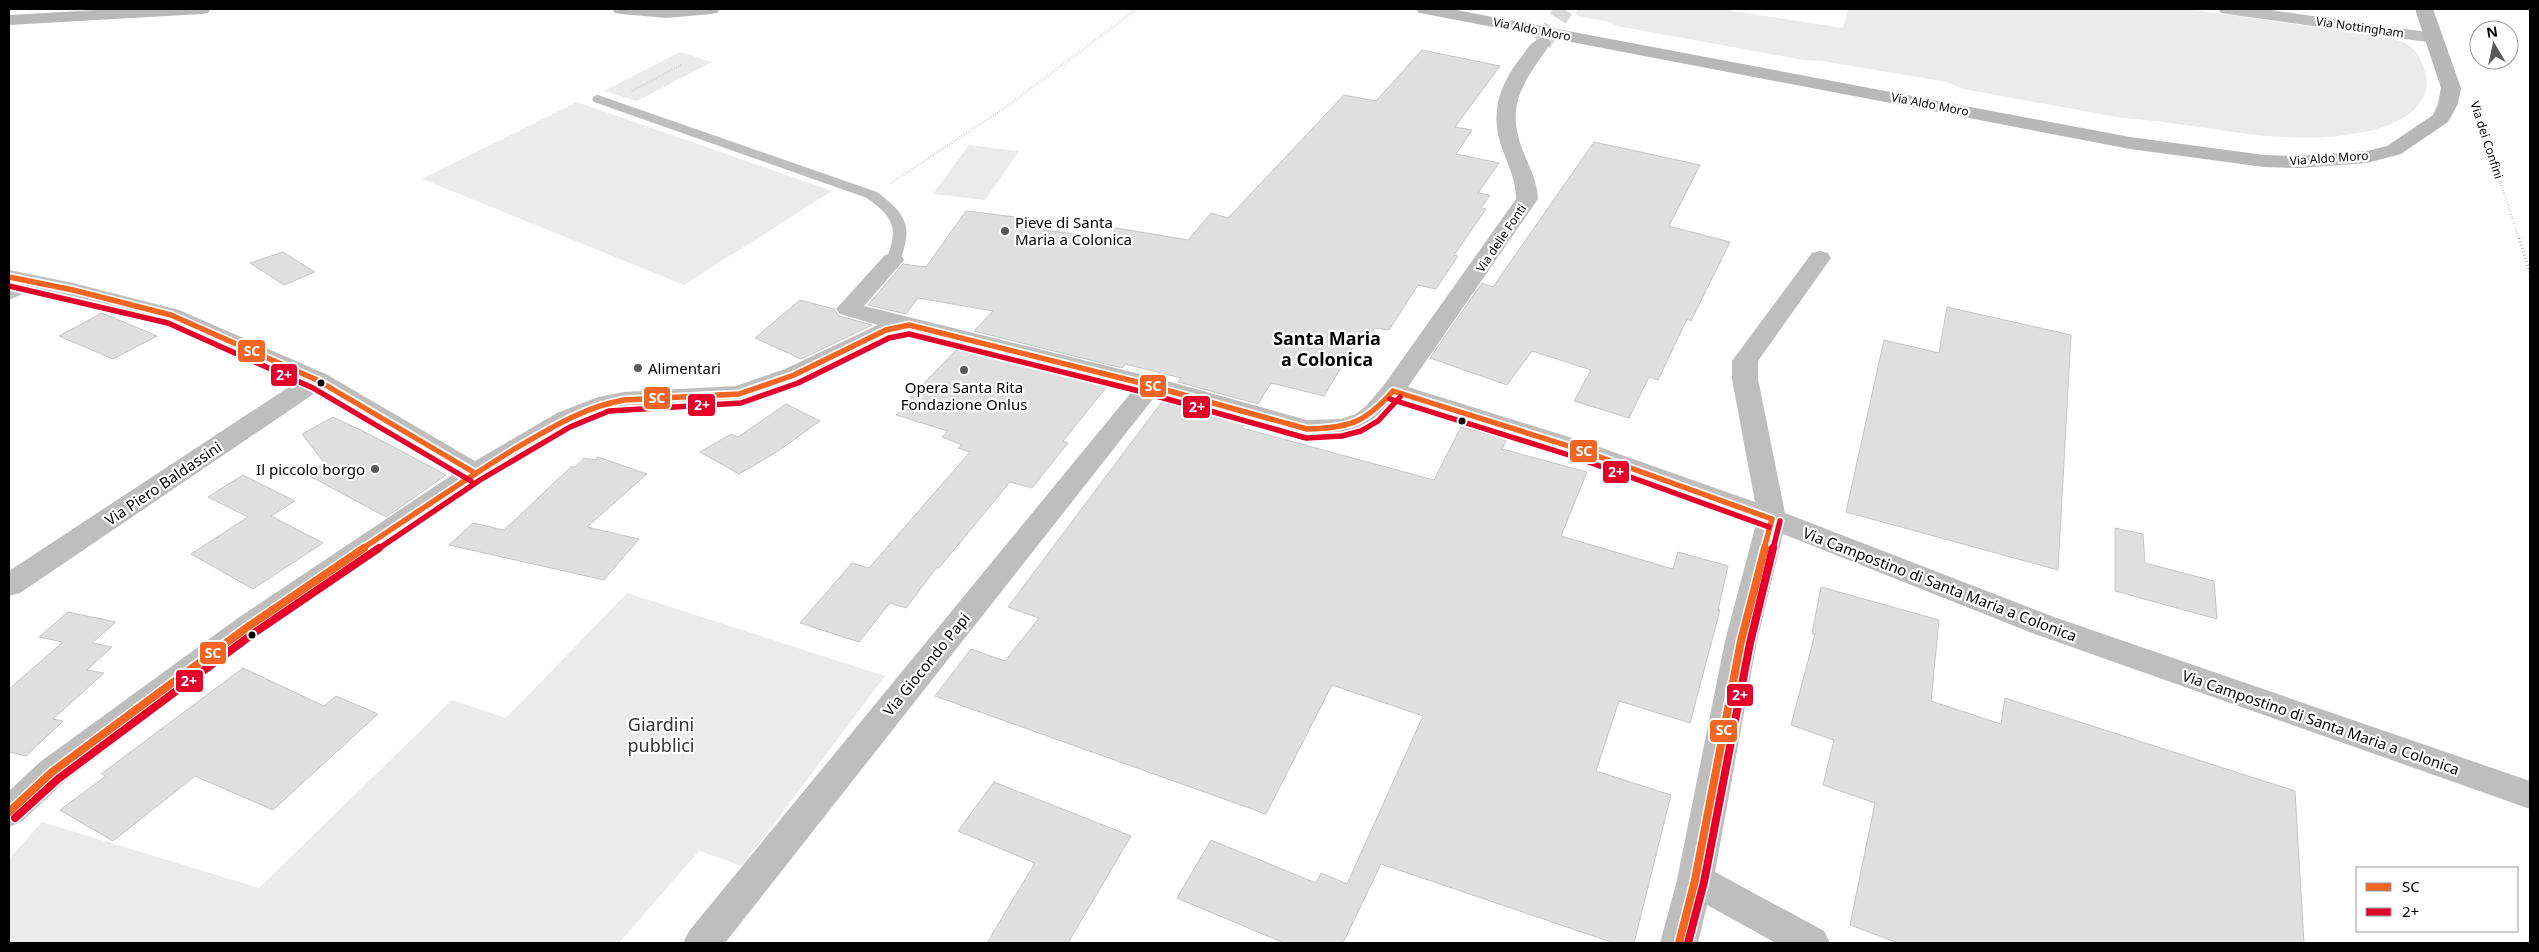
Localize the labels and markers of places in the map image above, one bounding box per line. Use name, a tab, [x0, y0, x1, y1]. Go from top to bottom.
place label: Pieve di Santa Maria a Colonica	[1015, 212, 1132, 249]
marker: Pieve di Santa Maria a Colonica	[999, 225, 1011, 237]
place label: Alimentari	[648, 358, 721, 378]
marker: Alimentari	[632, 362, 644, 374]
marker: Opera Santa Rita Fondazione Onlus	[958, 364, 970, 376]
place label: Opera Santa Rita Fondazione Onlus	[901, 377, 1027, 414]
unlabelled marker	[316, 378, 326, 388]
unlabelled marker	[1457, 416, 1467, 426]
place label: Il piccolo borgo	[256, 459, 365, 479]
marker: Il piccolo borgo	[369, 463, 381, 475]
unlabelled marker	[247, 630, 257, 640]

